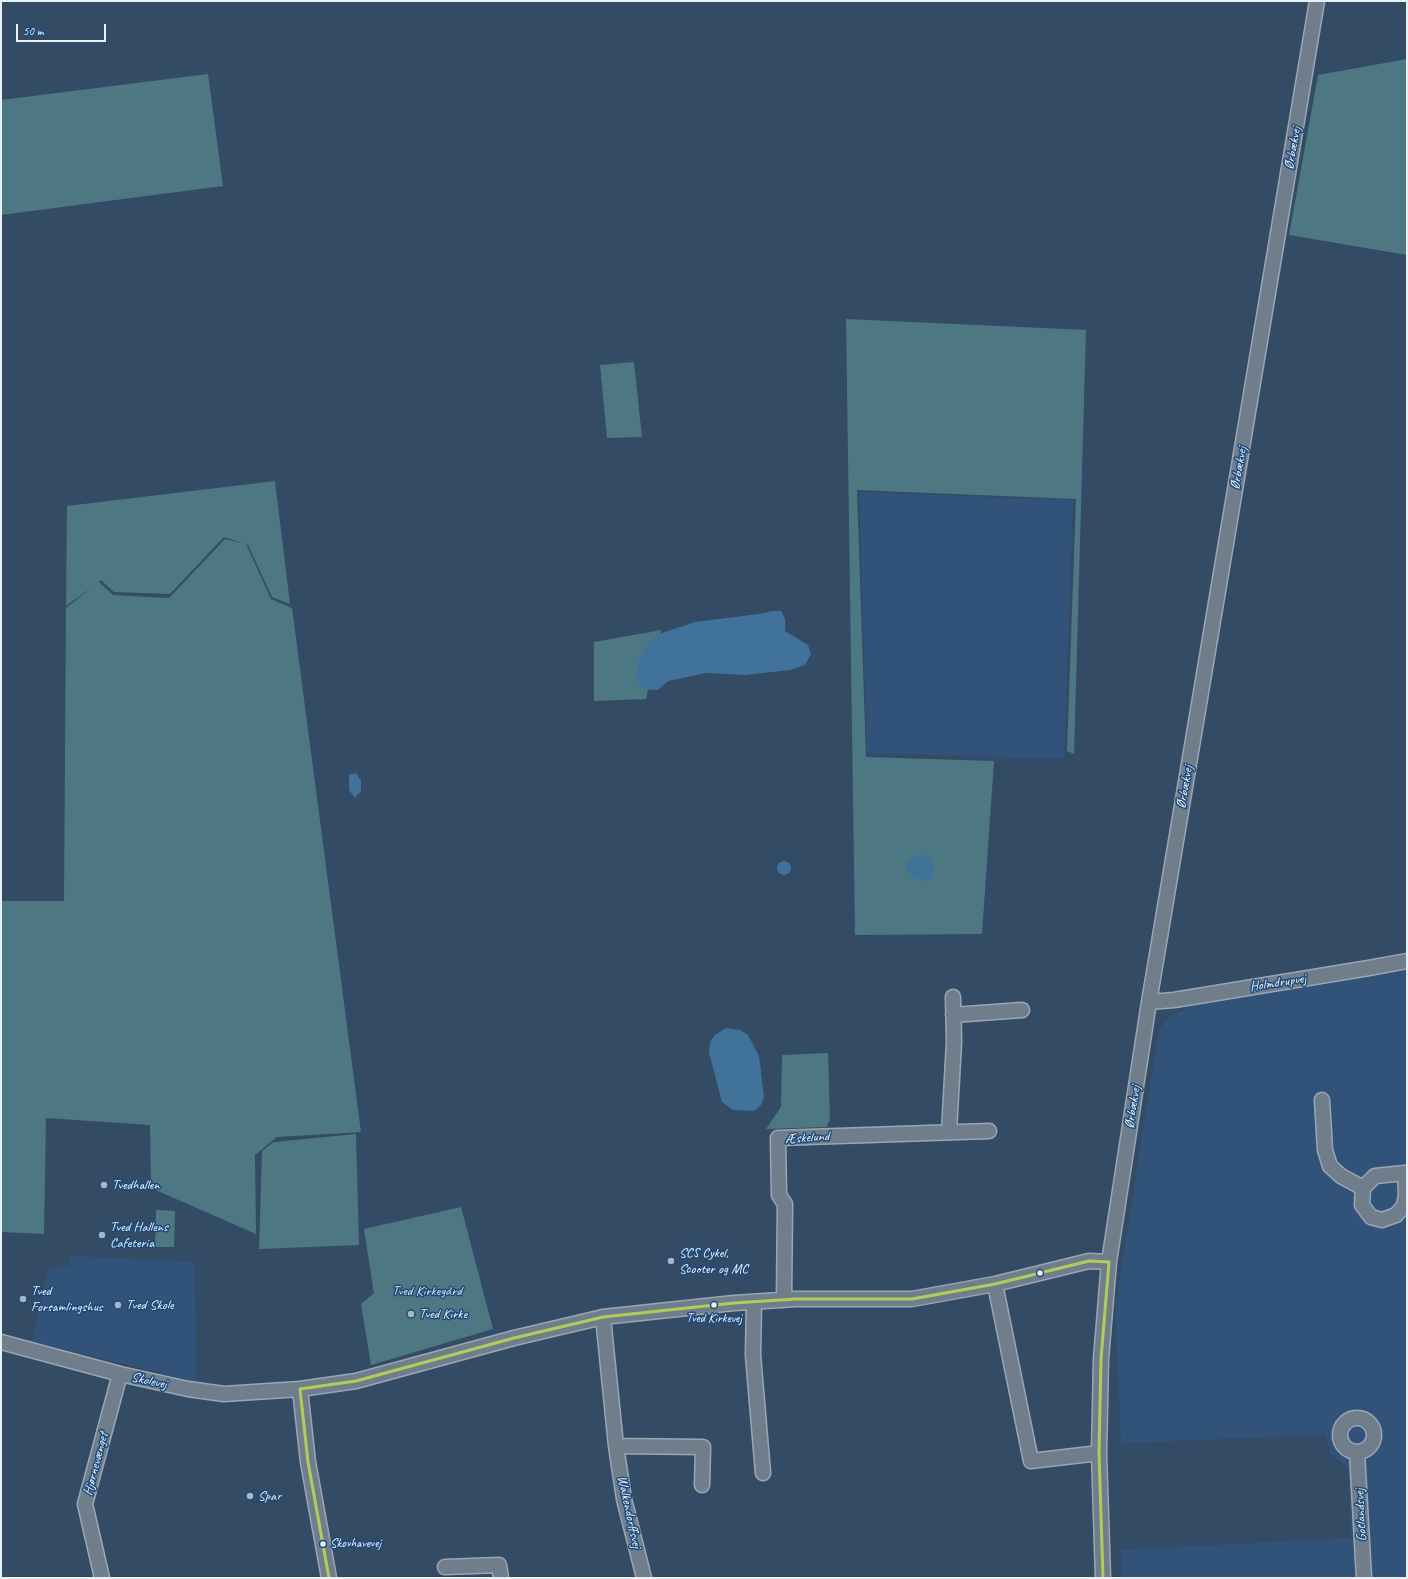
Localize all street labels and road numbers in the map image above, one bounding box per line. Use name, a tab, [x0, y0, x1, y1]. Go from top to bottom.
street label: Ørbækvej	[1281, 125, 1305, 171]
street label: Ørbækvej	[1227, 445, 1251, 491]
street label: Ørbækvej	[1173, 764, 1197, 810]
street label: Holmdrupvej	[1249, 970, 1307, 996]
street label: Ørbækvej	[1121, 1084, 1145, 1130]
street label: Æskelund	[784, 1128, 830, 1148]
street label: Skolevej	[130, 1369, 168, 1393]
street label: Hjørnevænget	[79, 1430, 113, 1498]
street label: Walkendorffsvej	[613, 1474, 645, 1550]
street label: Gotlandsvej	[1351, 1488, 1371, 1542]

